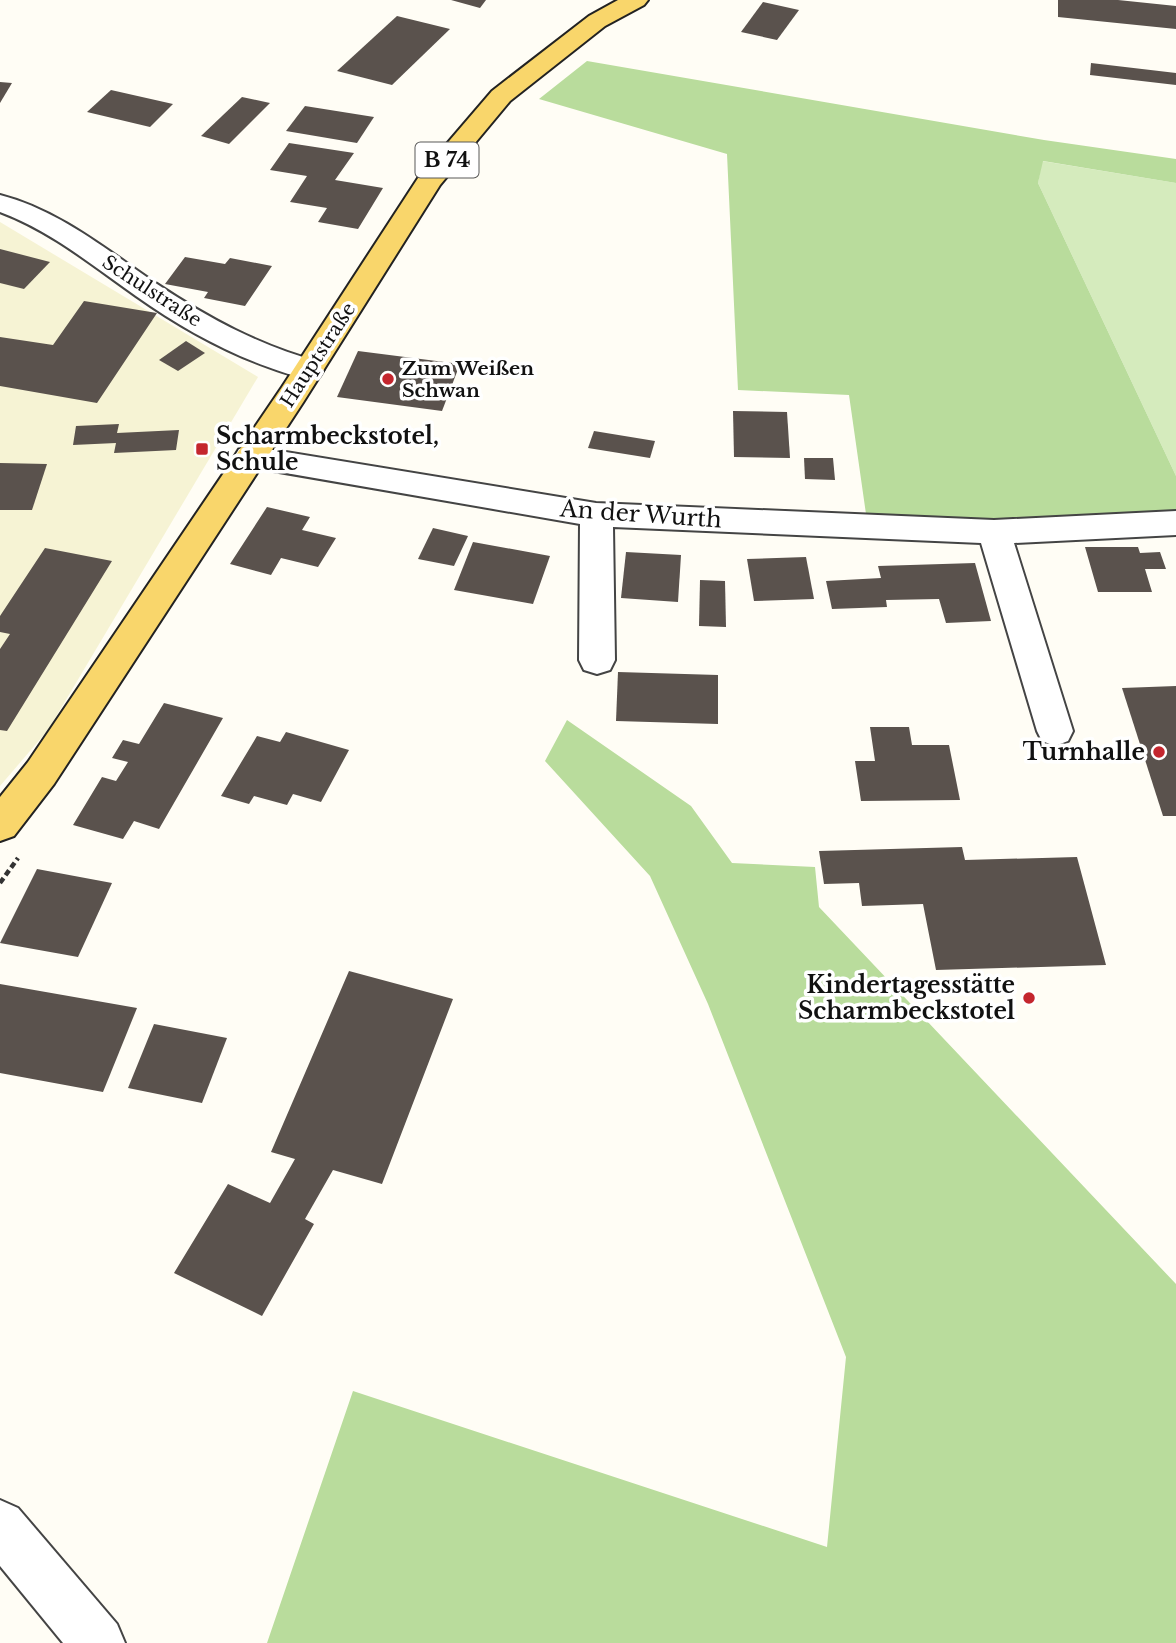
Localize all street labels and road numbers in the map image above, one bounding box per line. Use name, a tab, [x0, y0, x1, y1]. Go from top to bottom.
road number: B 74	[416, 142, 478, 178]
street label: Schulstraße	[98, 250, 206, 332]
street label: Hauptstraße	[276, 298, 360, 412]
street label: An der Wurth	[558, 494, 723, 534]

